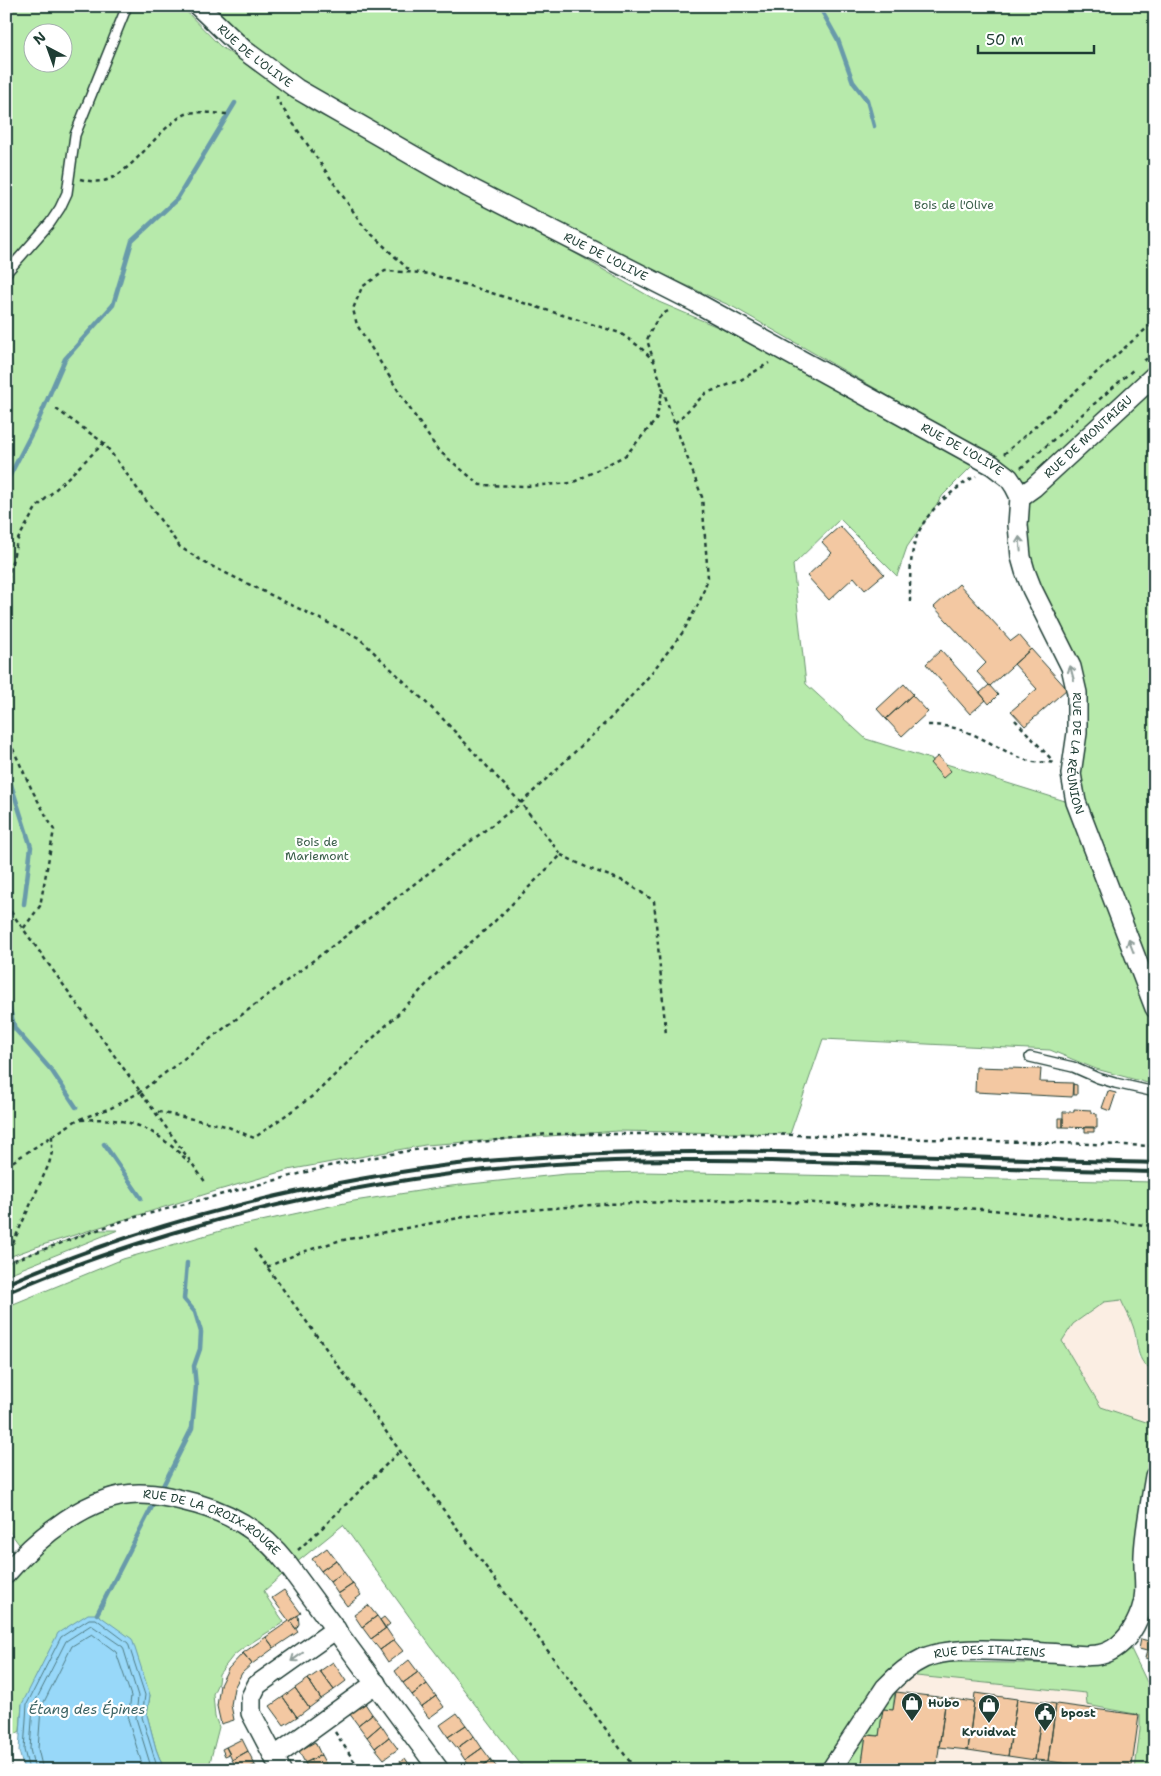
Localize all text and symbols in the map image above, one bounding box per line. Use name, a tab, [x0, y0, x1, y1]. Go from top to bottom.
street label: RUE DE L'OLIVE	[214, 21, 296, 91]
north arrow	[22, 22, 72, 72]
scale bar	[978, 22, 1095, 54]
text: N	[29, 28, 50, 49]
text: 50 m	[986, 30, 1024, 50]
park label: Bois de l'Olive	[914, 197, 994, 213]
street label: RUE DE L'OLIVE	[561, 229, 651, 285]
street label: RUE DE MONTAIGU	[1041, 392, 1136, 482]
street label: RUE DE L'OLIVE	[918, 419, 1007, 479]
one-way arrow	[1015, 536, 1025, 552]
one-way arrow	[1066, 665, 1076, 681]
street label: RUE DE LA RÉUNION	[1063, 692, 1088, 817]
park label: Bois de Mariemont	[285, 834, 349, 864]
one-way arrow	[1126, 939, 1135, 954]
street label: RUE DE LA CROIX-ROUGE	[142, 1486, 284, 1558]
street label: RUE DES ITALIENS	[932, 1642, 1046, 1662]
one-way arrow	[290, 1652, 304, 1662]
shop icon: Hubo	[900, 1691, 924, 1722]
shop icon: Kruidvat	[977, 1693, 1001, 1724]
place label: Hubo	[928, 1695, 960, 1711]
water label: Étang des Épines	[28, 1700, 146, 1718]
public building icon: bpost	[1033, 1701, 1057, 1732]
place label: bpost	[1061, 1705, 1096, 1721]
place label: Kruidvat	[962, 1724, 1016, 1740]

